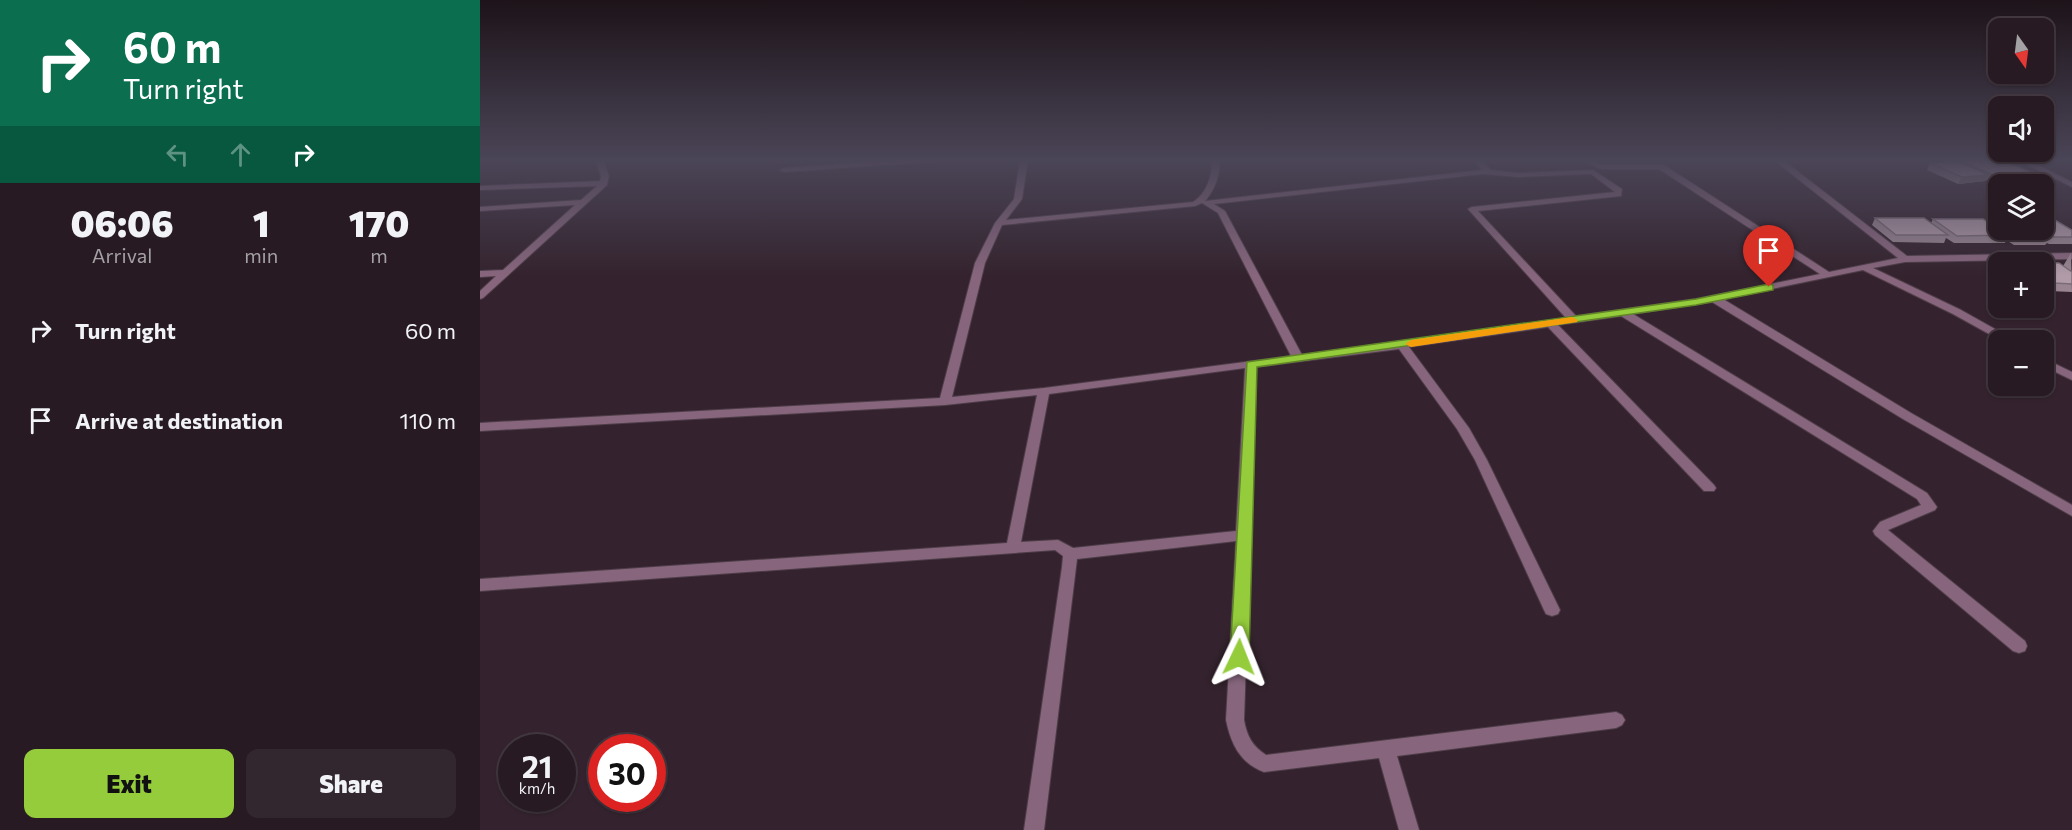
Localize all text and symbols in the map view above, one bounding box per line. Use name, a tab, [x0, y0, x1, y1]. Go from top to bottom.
north arrow	[1988, 18, 2054, 84]
map controls	[1988, 18, 2054, 396]
text: 60 m	[123, 20, 222, 72]
icon: right	[24, 24, 102, 102]
text: Turn right	[123, 72, 243, 105]
button: sound	[1988, 96, 2054, 162]
icon: left	[161, 138, 194, 171]
icon: ahead	[224, 138, 257, 171]
icon: right	[287, 138, 320, 171]
button: layers	[1988, 174, 2054, 240]
text: 06:06	[70, 200, 174, 244]
text: 1	[253, 200, 270, 244]
text: 170	[349, 200, 410, 244]
pin	[1743, 225, 1794, 287]
icon: arrive	[1752, 234, 1785, 267]
text: Arrival	[92, 243, 152, 267]
text: min	[244, 243, 278, 267]
text: m	[370, 243, 388, 267]
button: +	[1988, 252, 2054, 318]
icon: right	[24, 314, 57, 347]
text: Turn right	[75, 317, 176, 344]
text: 60 m	[405, 317, 456, 344]
button: −	[1988, 330, 2054, 396]
icon: arrive	[24, 404, 57, 437]
text: Arrive at destination	[75, 407, 283, 434]
text: 110 m	[399, 407, 456, 434]
position arrow	[1207, 625, 1271, 689]
speed limit sign: 30	[588, 734, 666, 812]
text: 21	[522, 747, 552, 784]
button: Exit	[24, 749, 234, 818]
button: Share	[246, 749, 456, 818]
text: km/h	[519, 779, 555, 797]

